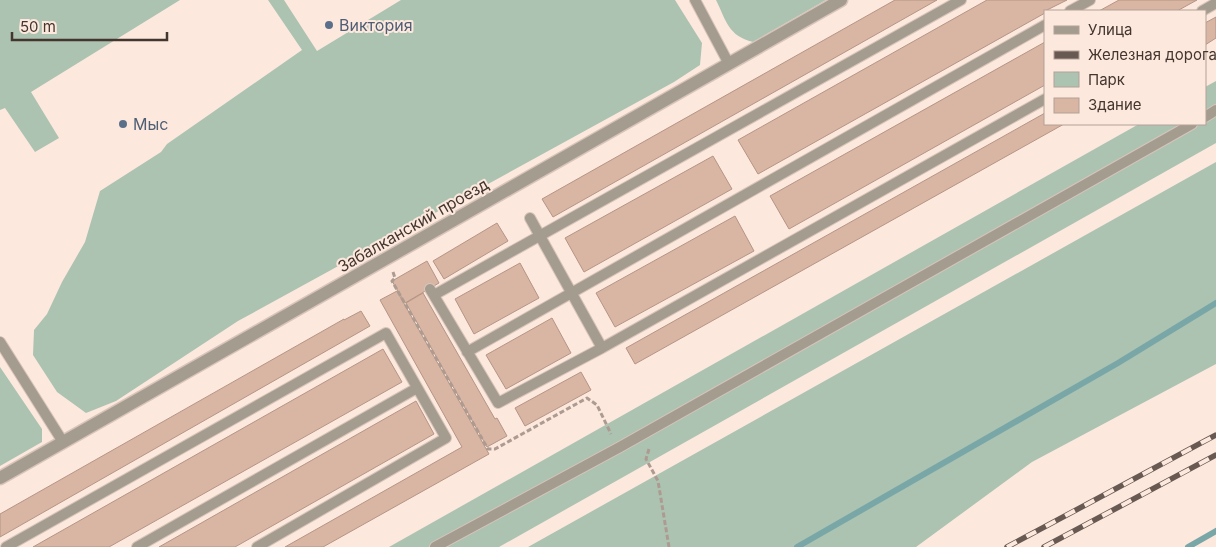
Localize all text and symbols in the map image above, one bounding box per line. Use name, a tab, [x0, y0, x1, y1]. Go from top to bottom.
scale bar	[12, 10, 168, 42]
legend	[1044, 10, 1206, 125]
place label: Виктория	[339, 15, 413, 35]
text: 50 m	[20, 17, 56, 36]
marker: Виктория	[323, 19, 335, 31]
text: Улица	[1088, 20, 1132, 39]
text: Железная дорога	[1088, 45, 1216, 64]
text: Парк	[1088, 70, 1125, 89]
text: Здание	[1088, 95, 1142, 114]
place label: Мыс	[133, 114, 168, 134]
marker: Мыс	[117, 118, 129, 130]
street label: Забалканский проезд	[334, 174, 492, 276]

